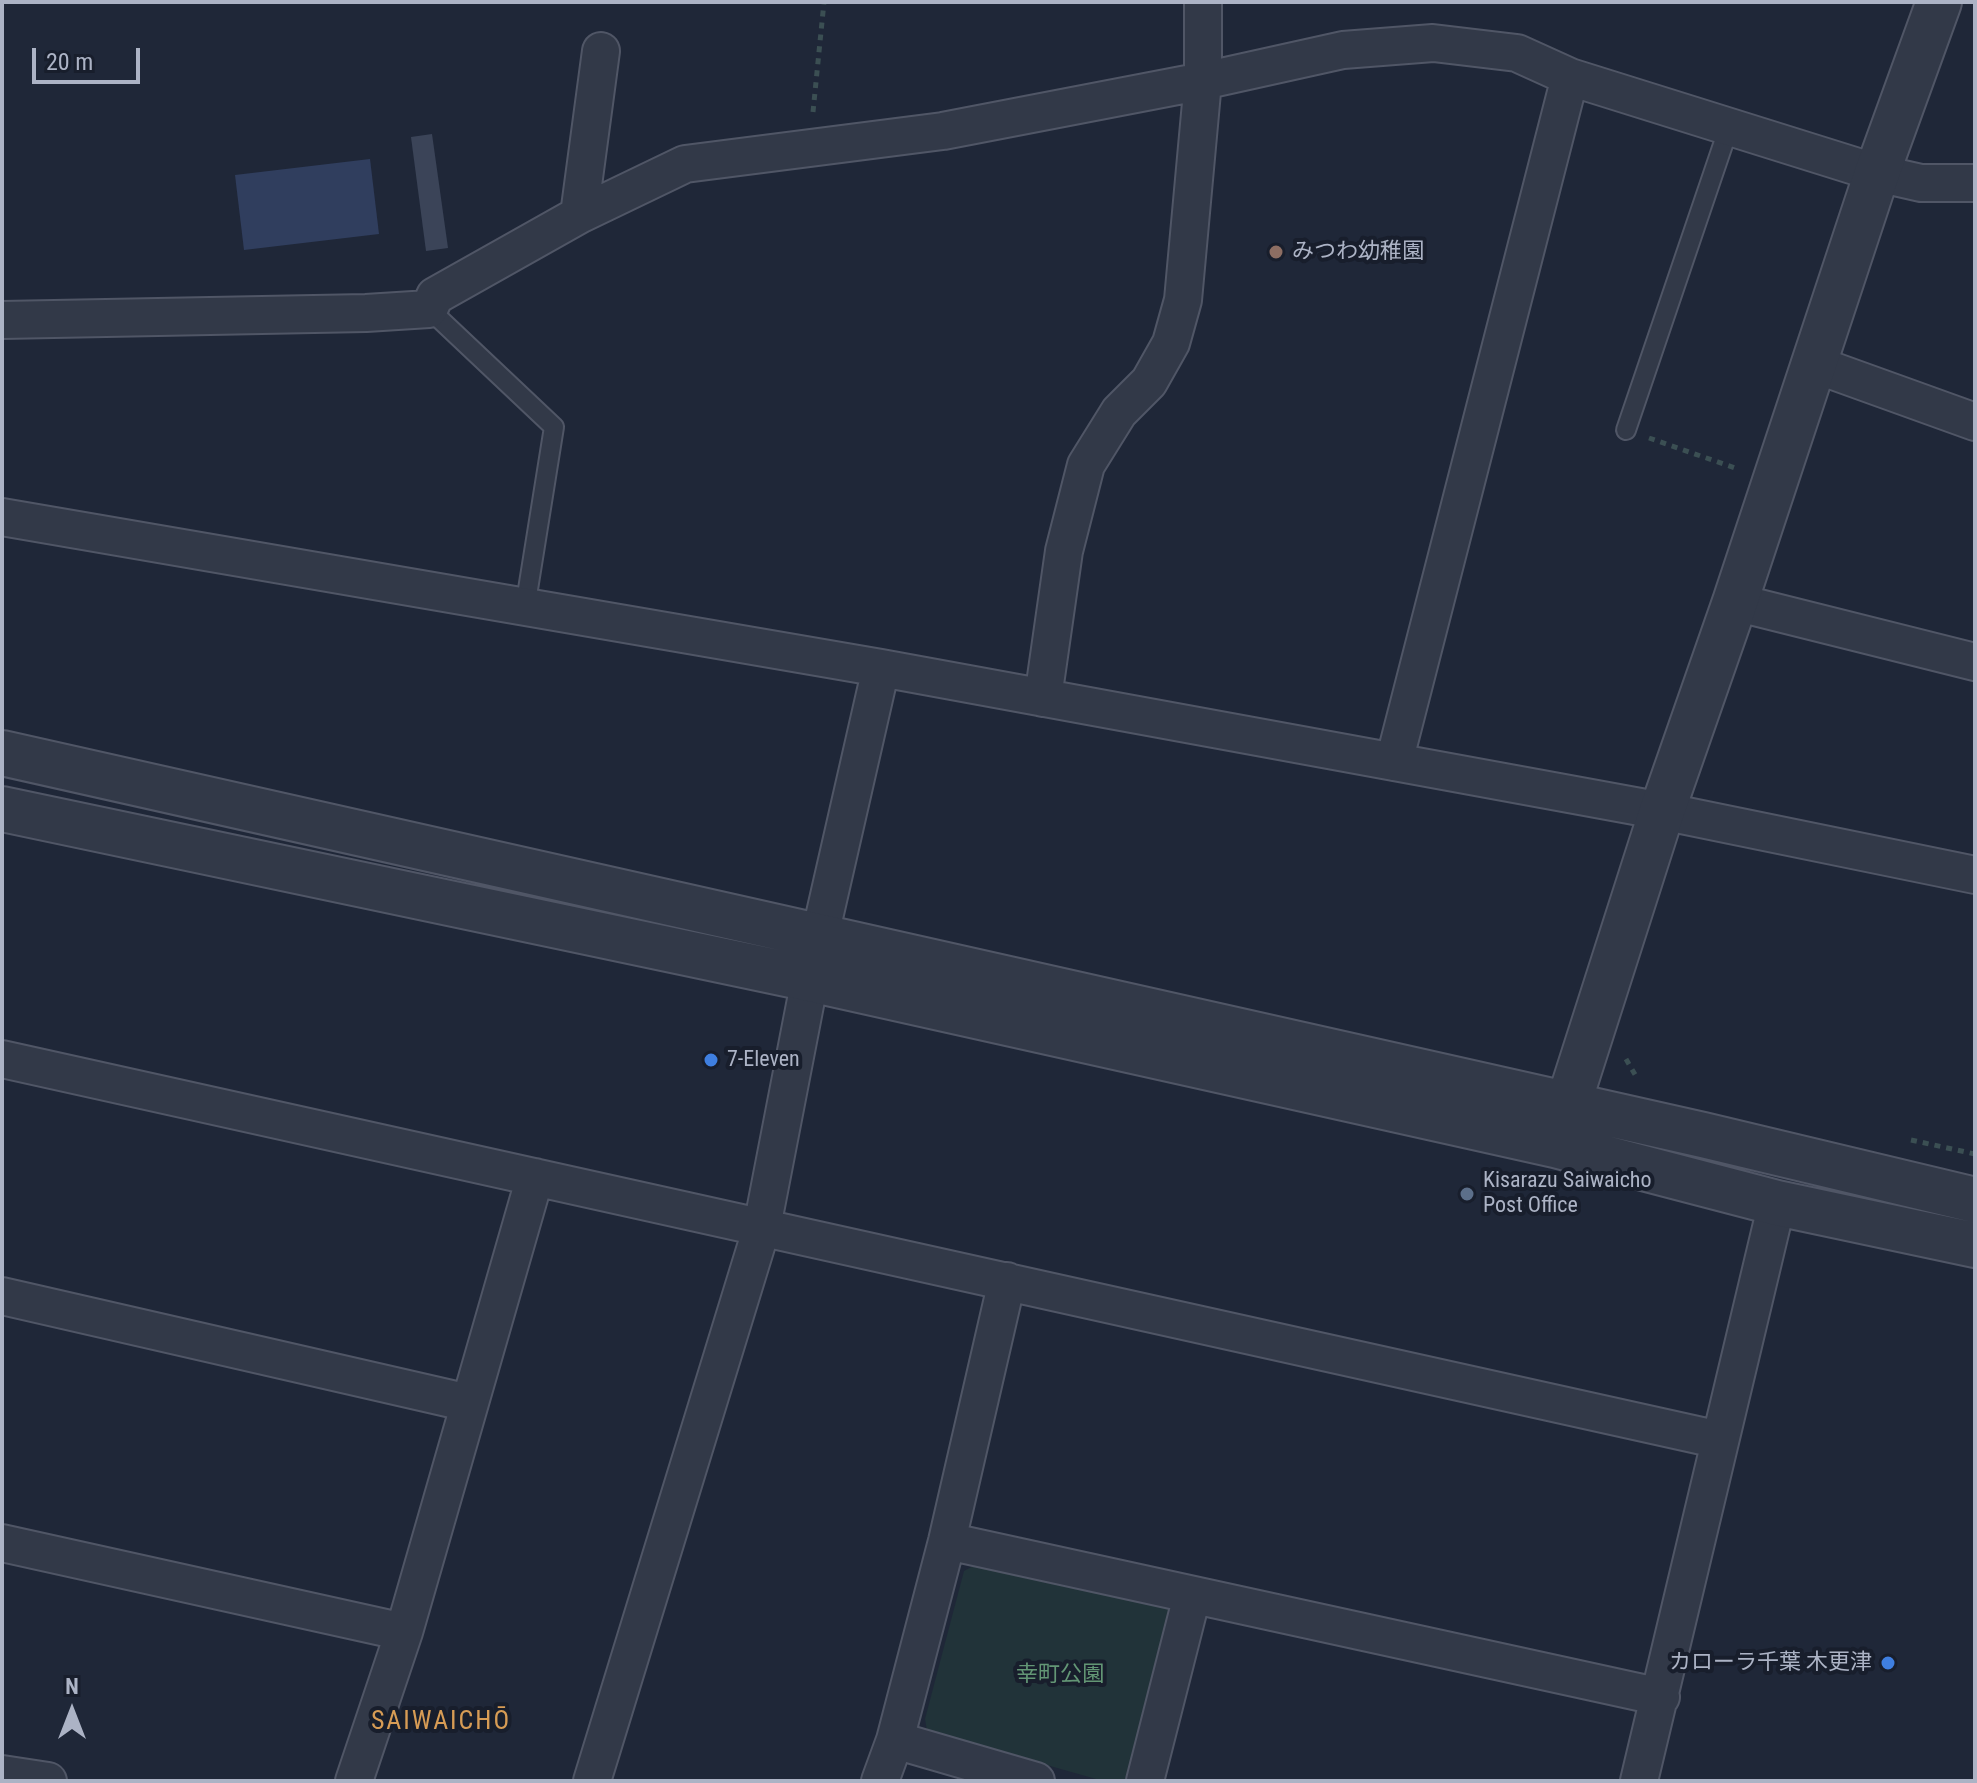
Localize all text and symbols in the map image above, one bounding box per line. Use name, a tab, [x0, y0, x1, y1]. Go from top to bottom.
scale bar	[36, 32, 144, 82]
text: 20 m	[46, 48, 93, 76]
place label: みつわ幼稚園	[1292, 239, 1424, 265]
marker: みつわ幼稚園	[1267, 243, 1285, 261]
place label: 7-Eleven	[727, 1047, 800, 1073]
marker: 7-Eleven	[702, 1051, 720, 1069]
place label: Kisarazu Saiwaicho Post Office	[1483, 1168, 1651, 1220]
marker: Kisarazu Saiwaicho Post Office	[1458, 1185, 1476, 1203]
place label: カローラ千葉 木更津	[1669, 1650, 1872, 1676]
marker: カローラ千葉 木更津	[1879, 1654, 1897, 1672]
park label: 幸町公園	[1016, 1662, 1104, 1688]
north arrow	[32, 1671, 112, 1751]
text: N	[65, 1674, 79, 1699]
district label: SAIWAICHŌ	[371, 1706, 511, 1738]

